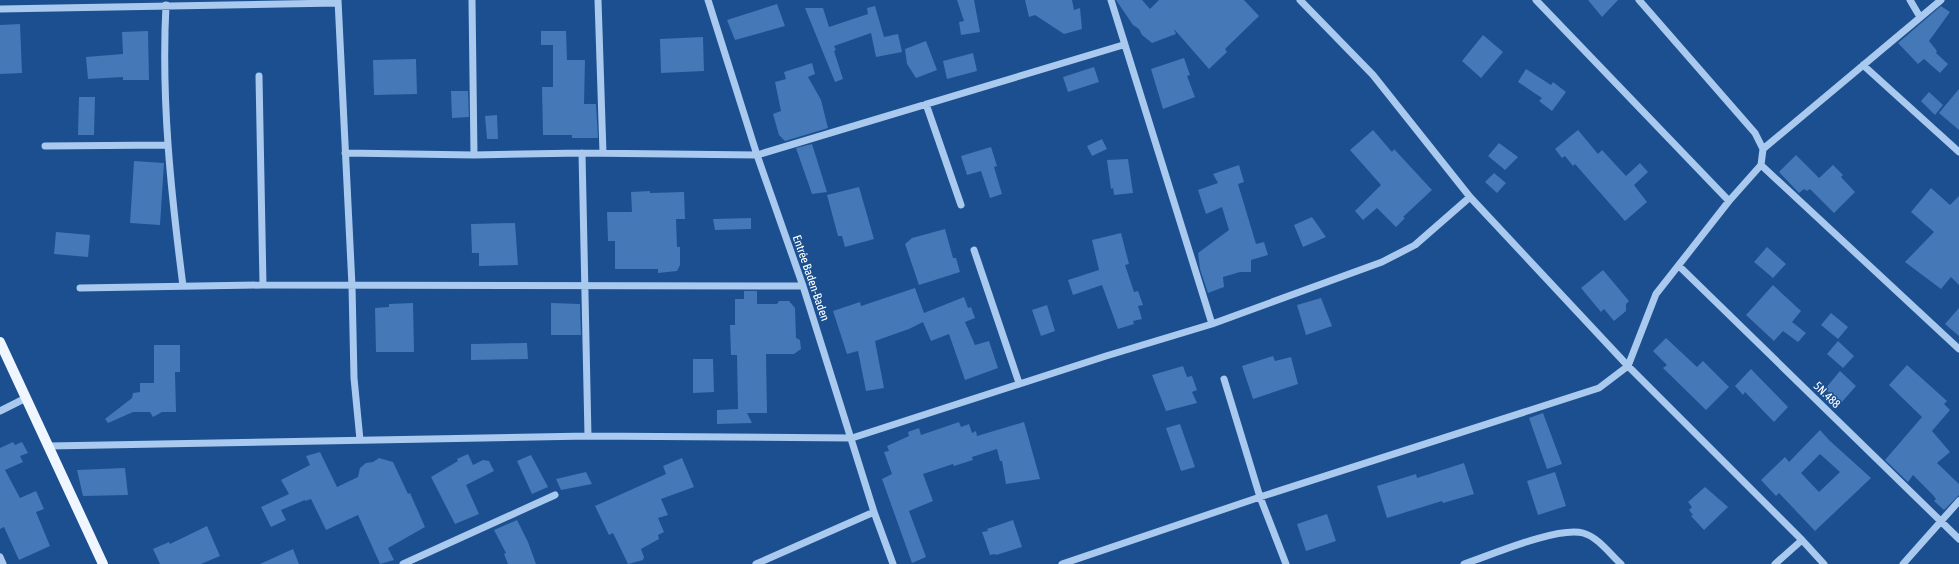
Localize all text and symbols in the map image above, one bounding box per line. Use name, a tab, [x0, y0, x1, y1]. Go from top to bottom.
street label: Entrée Baden-Baden	[790, 233, 832, 323]
street label: 5N.488	[1811, 379, 1844, 411]

